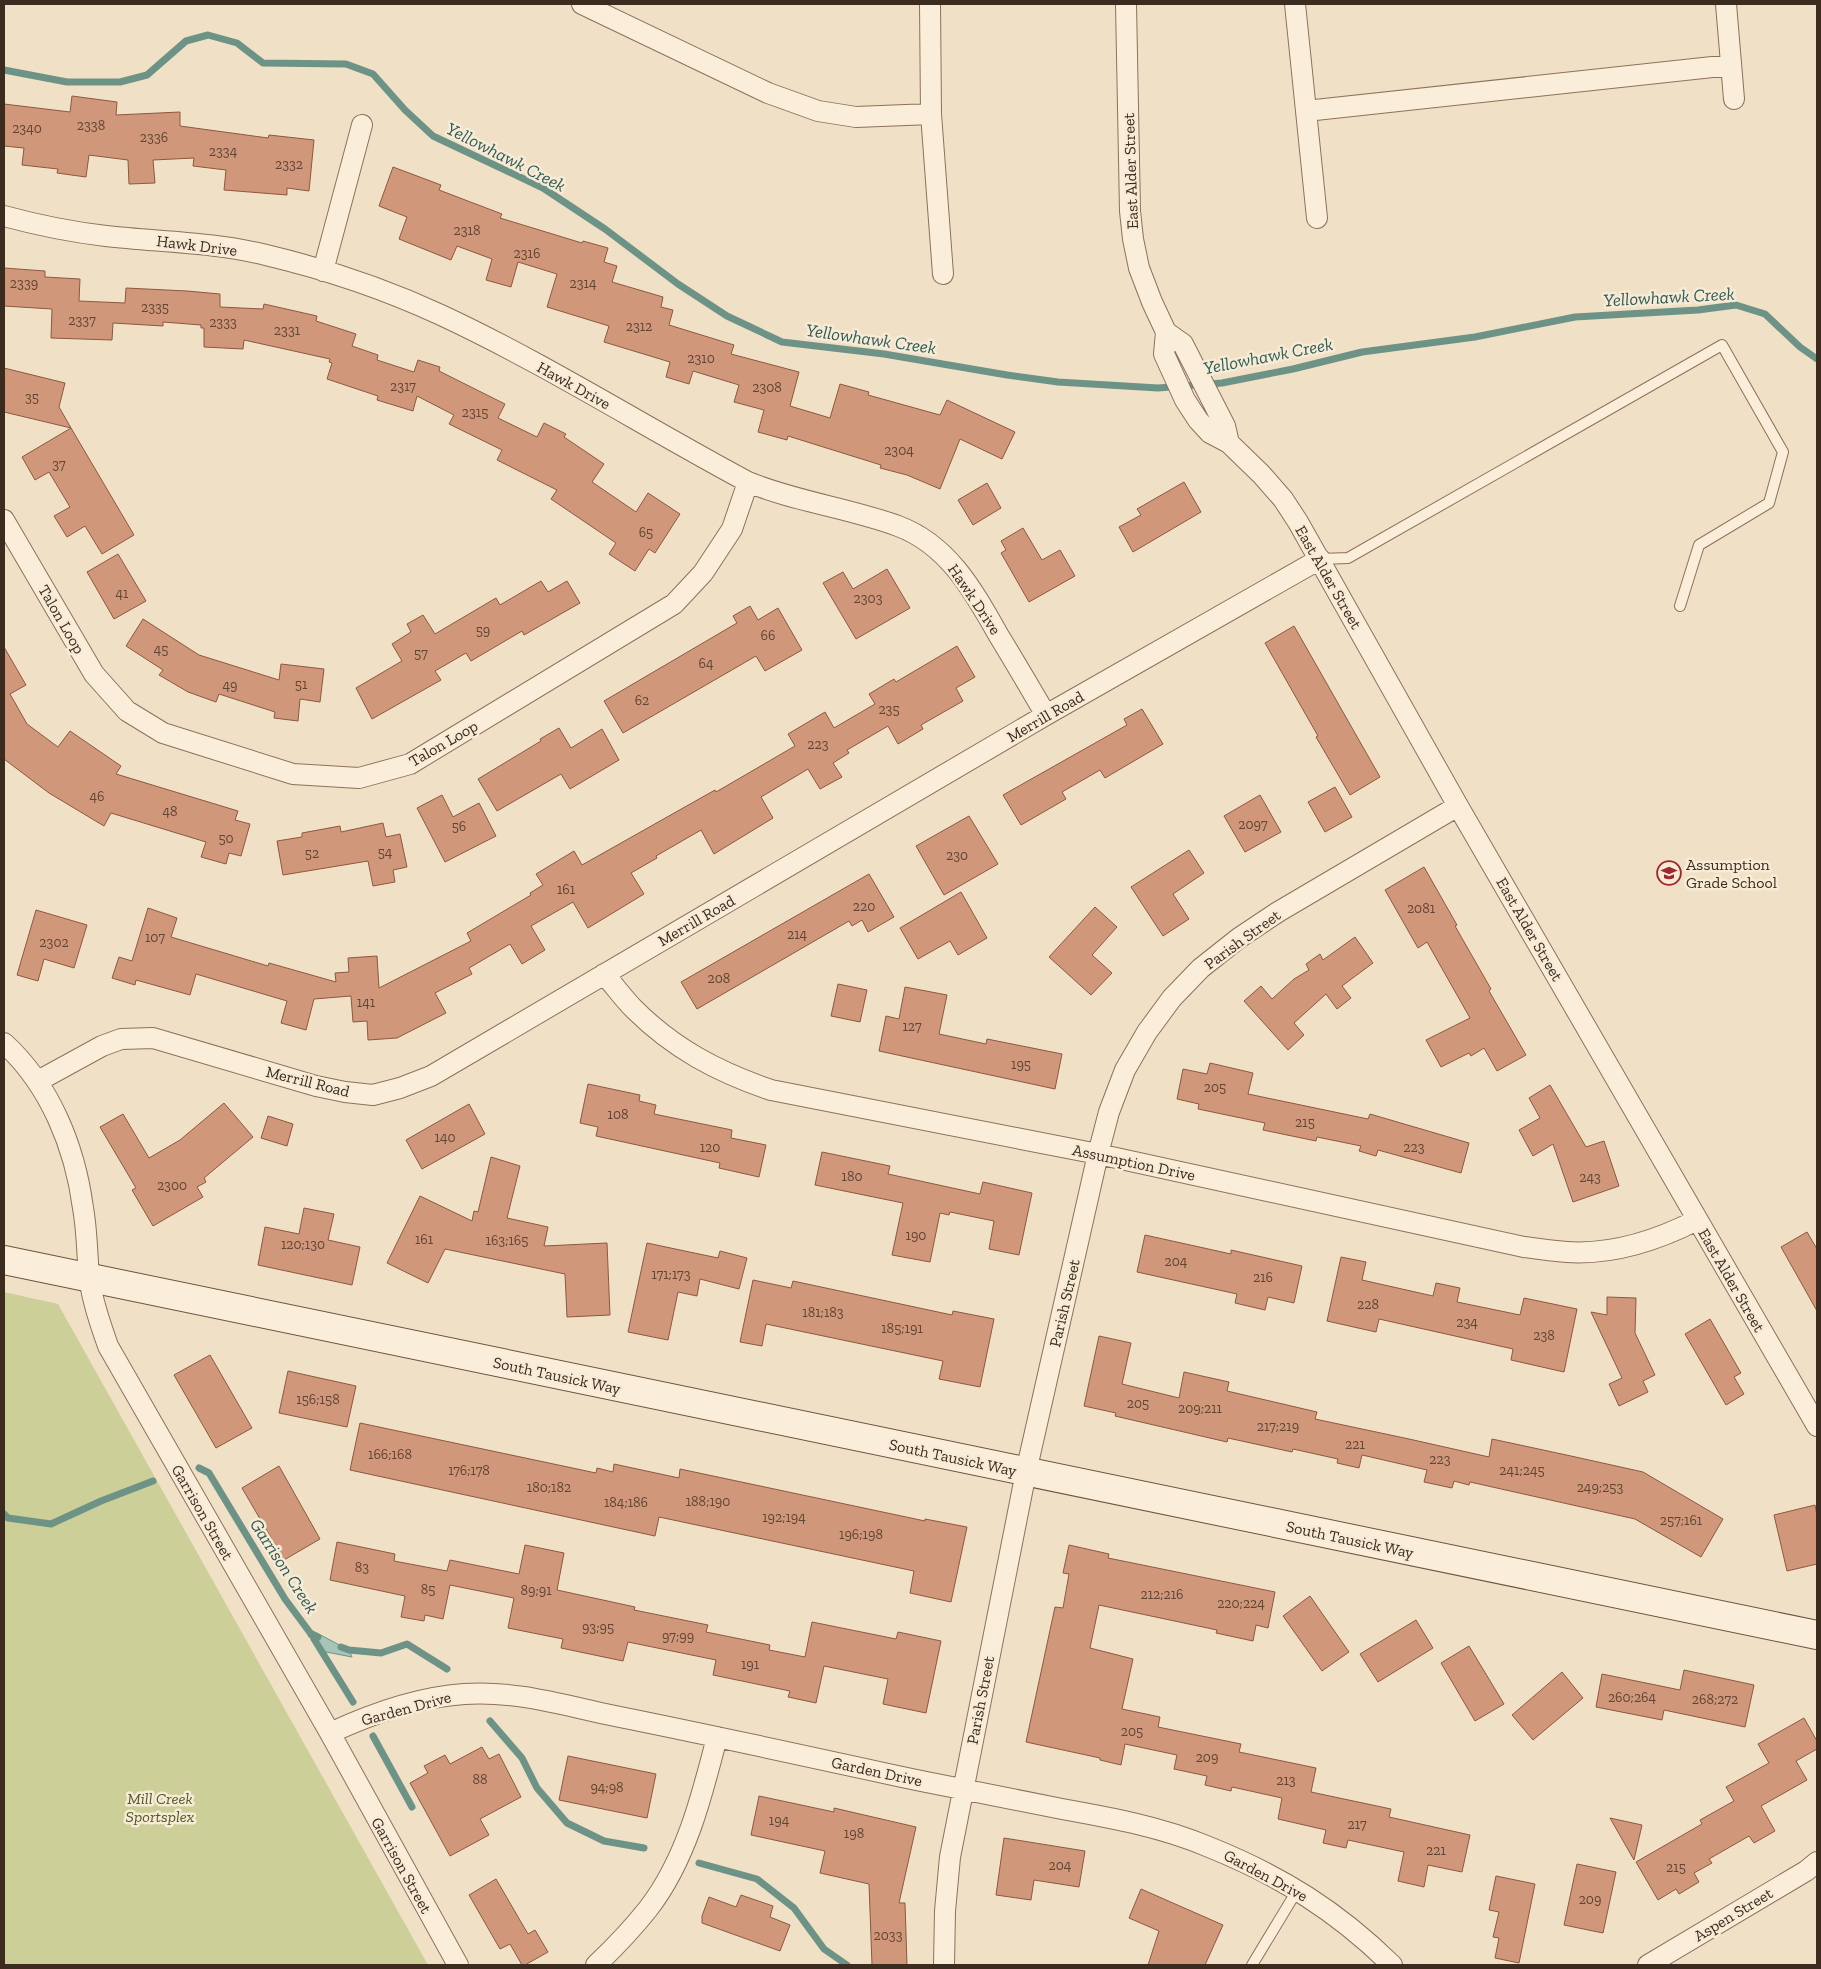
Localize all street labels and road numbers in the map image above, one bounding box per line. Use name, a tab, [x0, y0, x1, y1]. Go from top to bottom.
street label: East Alder Street	[1119, 112, 1142, 229]
street label: Hawk Drive	[156, 231, 238, 260]
street label: Hawk Drive	[534, 357, 614, 413]
street label: East Alder Street	[1291, 522, 1366, 632]
street label: Hawk Drive	[944, 560, 1005, 638]
street label: Talon Loop	[34, 581, 89, 657]
street label: Merrill Road	[1003, 687, 1087, 746]
street label: Talon Loop	[405, 716, 481, 771]
street label: East Alder Street	[1492, 874, 1567, 984]
street label: Merrill Road	[654, 891, 738, 950]
street label: Parish Street	[1200, 905, 1284, 973]
street label: Merrill Road	[264, 1062, 352, 1101]
street label: Assumption Drive	[1071, 1140, 1197, 1185]
street label: East Alder Street	[1694, 1225, 1769, 1335]
street label: Parish Street	[1045, 1257, 1084, 1349]
street label: South Tausick Way	[491, 1353, 623, 1398]
street label: South Tausick Way	[887, 1435, 1019, 1480]
street label: Garrison Street	[168, 1461, 238, 1563]
street label: South Tausick Way	[1284, 1517, 1416, 1562]
street label: Parish Street	[963, 1654, 998, 1746]
street label: Garden Drive	[359, 1687, 453, 1730]
street label: Garden Drive	[830, 1753, 924, 1790]
street label: Garrison Street	[367, 1814, 436, 1917]
street label: Garden Drive	[1221, 1845, 1311, 1905]
street label: Aspen Street	[1690, 1883, 1776, 1945]

